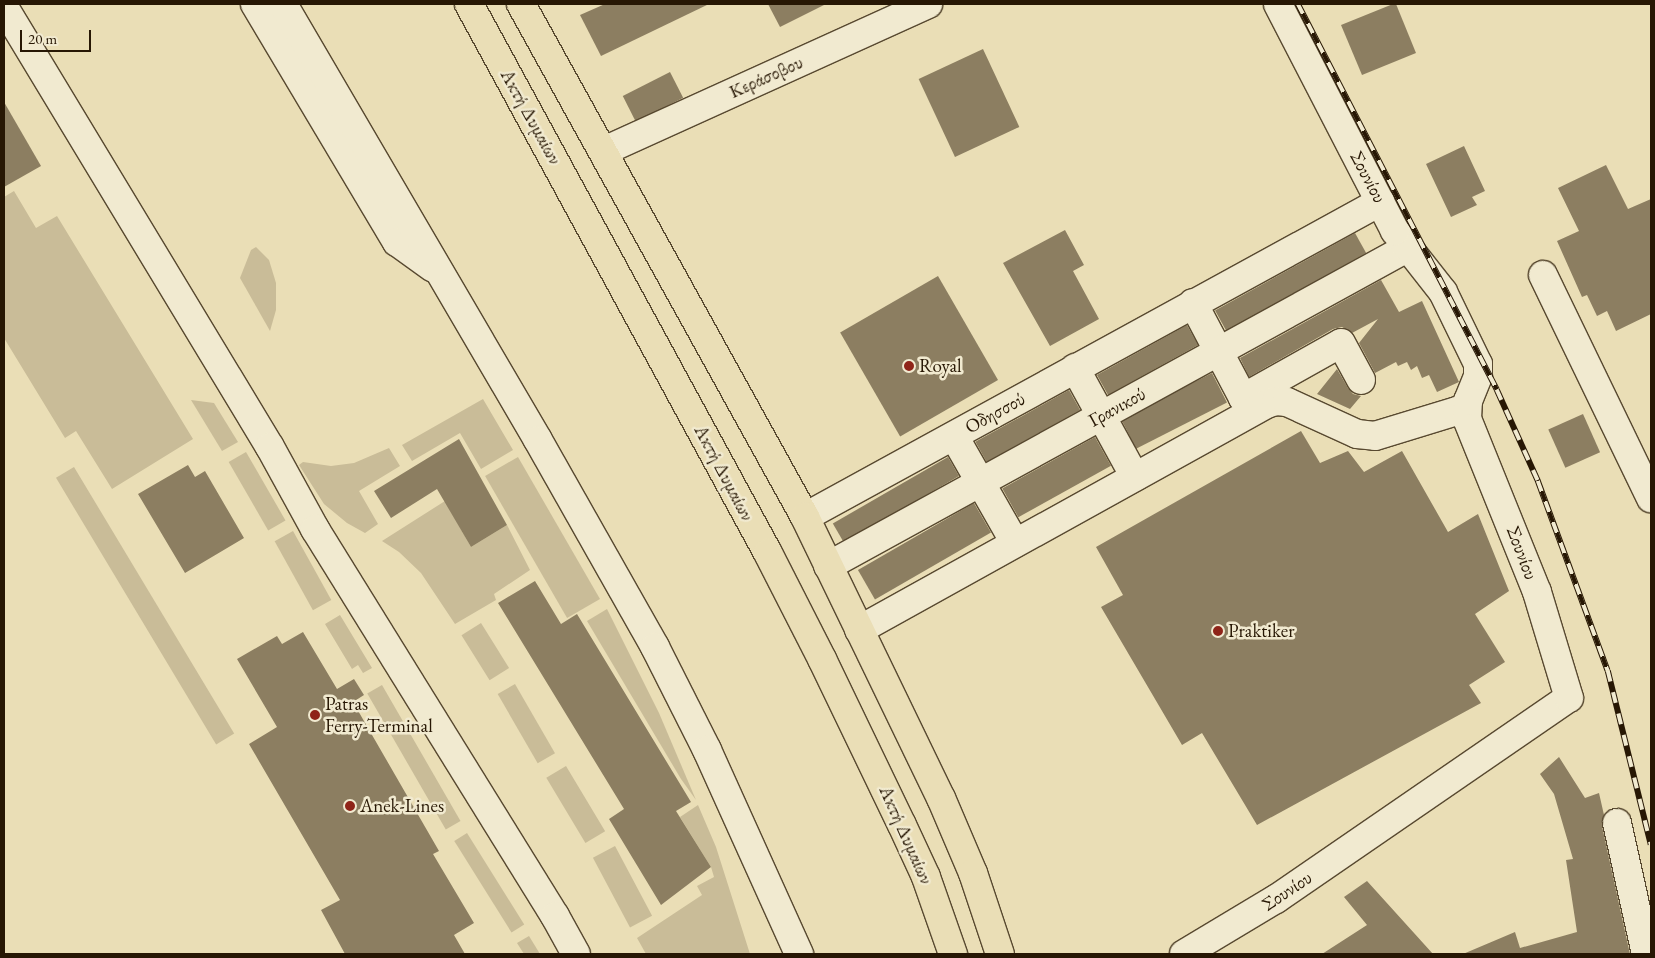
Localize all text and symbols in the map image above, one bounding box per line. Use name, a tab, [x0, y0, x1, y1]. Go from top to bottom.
scale bar	[22, 20, 94, 52]
text: 20 m	[28, 29, 57, 48]
street label: Κεράσοβου	[726, 51, 806, 103]
street label: Ακτή Δυμαίων	[496, 65, 566, 169]
street label: Σουνίου	[1345, 147, 1391, 207]
place label: Royal	[919, 355, 962, 377]
marker: Royal	[903, 360, 915, 372]
street label: Γρανικού	[1085, 382, 1149, 432]
street label: Οδησσού	[961, 387, 1029, 439]
street label: Ακτή Δυμαίων	[689, 421, 759, 525]
street label: Σουνίου	[1501, 523, 1543, 583]
place label: Praktiker	[1228, 620, 1295, 642]
marker: Praktiker	[1212, 625, 1224, 637]
place label: Patras Ferry-Terminal	[325, 693, 433, 737]
marker: Patras Ferry-Terminal	[309, 709, 321, 721]
street label: Ακτή Δυμαίων	[874, 782, 938, 888]
place label: Anek-Lines	[360, 795, 444, 817]
marker: Anek-Lines	[344, 800, 356, 812]
street label: Σουνίου	[1258, 866, 1316, 916]

